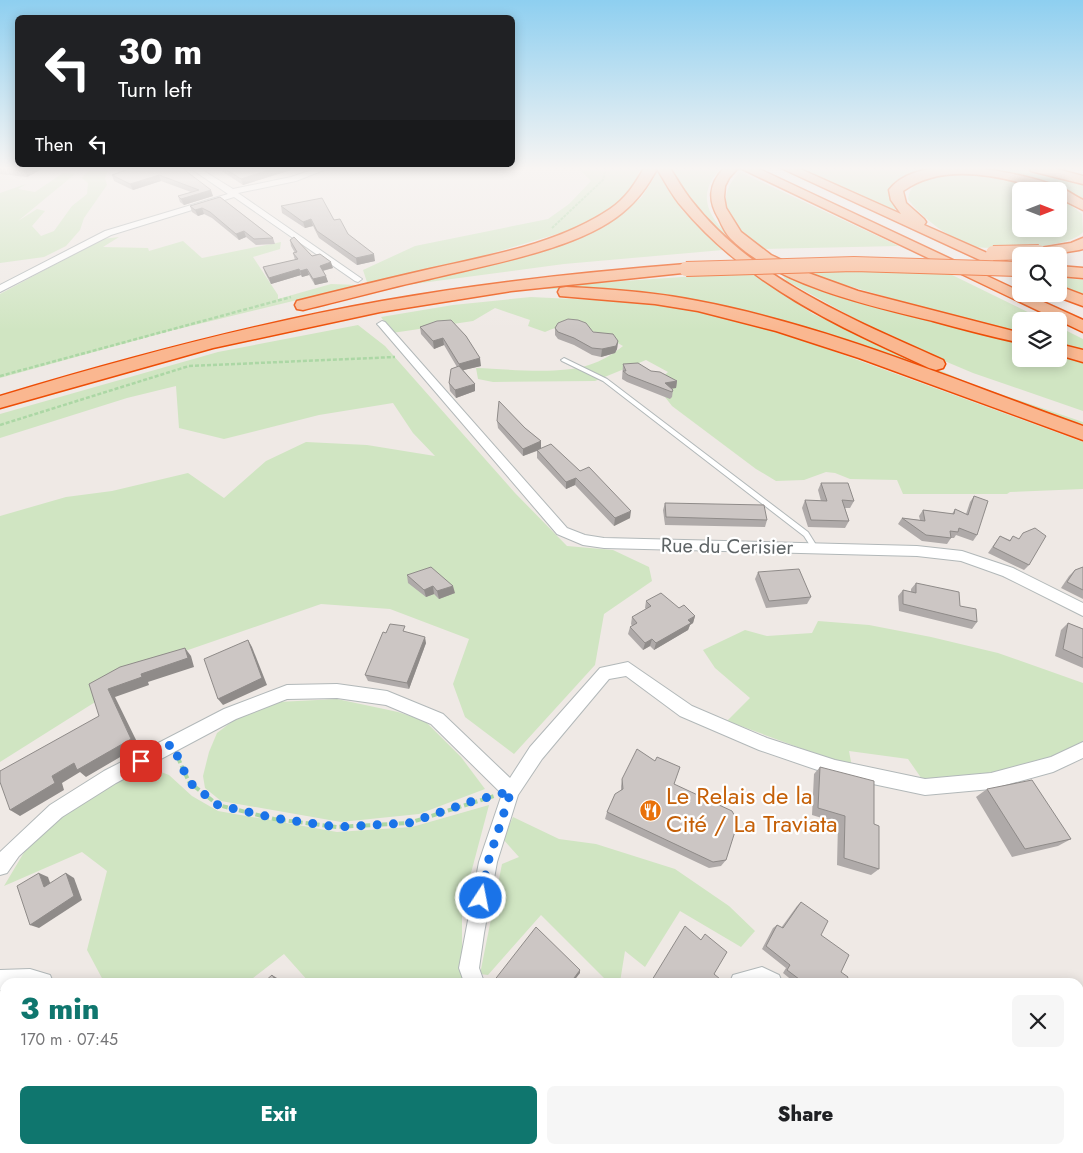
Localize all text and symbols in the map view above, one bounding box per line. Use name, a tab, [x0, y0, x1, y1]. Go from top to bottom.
text: 30 m	[118, 27, 202, 77]
icon: left	[35, 35, 100, 100]
text: Turn left	[118, 73, 192, 105]
icon: left	[84, 130, 112, 158]
text: Then	[35, 131, 74, 158]
north arrow	[1012, 182, 1068, 238]
map controls	[1012, 182, 1067, 367]
button: search	[1012, 247, 1067, 302]
button: layers	[1012, 312, 1067, 367]
street label: Rue du Cerisier	[661, 531, 794, 562]
pin	[120, 740, 162, 782]
icon: arrive	[127, 747, 155, 775]
place label: Le Relais de la Cité / La Traviata	[666, 778, 838, 841]
restaurant icon: Le Relais de la Cité / La Traviata	[638, 798, 662, 822]
position arrow	[454, 871, 506, 923]
text: 3 min	[20, 987, 99, 1030]
button: close	[1012, 995, 1064, 1047]
text: 170 m · 07:45	[20, 1028, 118, 1051]
button: Exit	[20, 1086, 537, 1144]
button: Share	[547, 1086, 1064, 1144]

